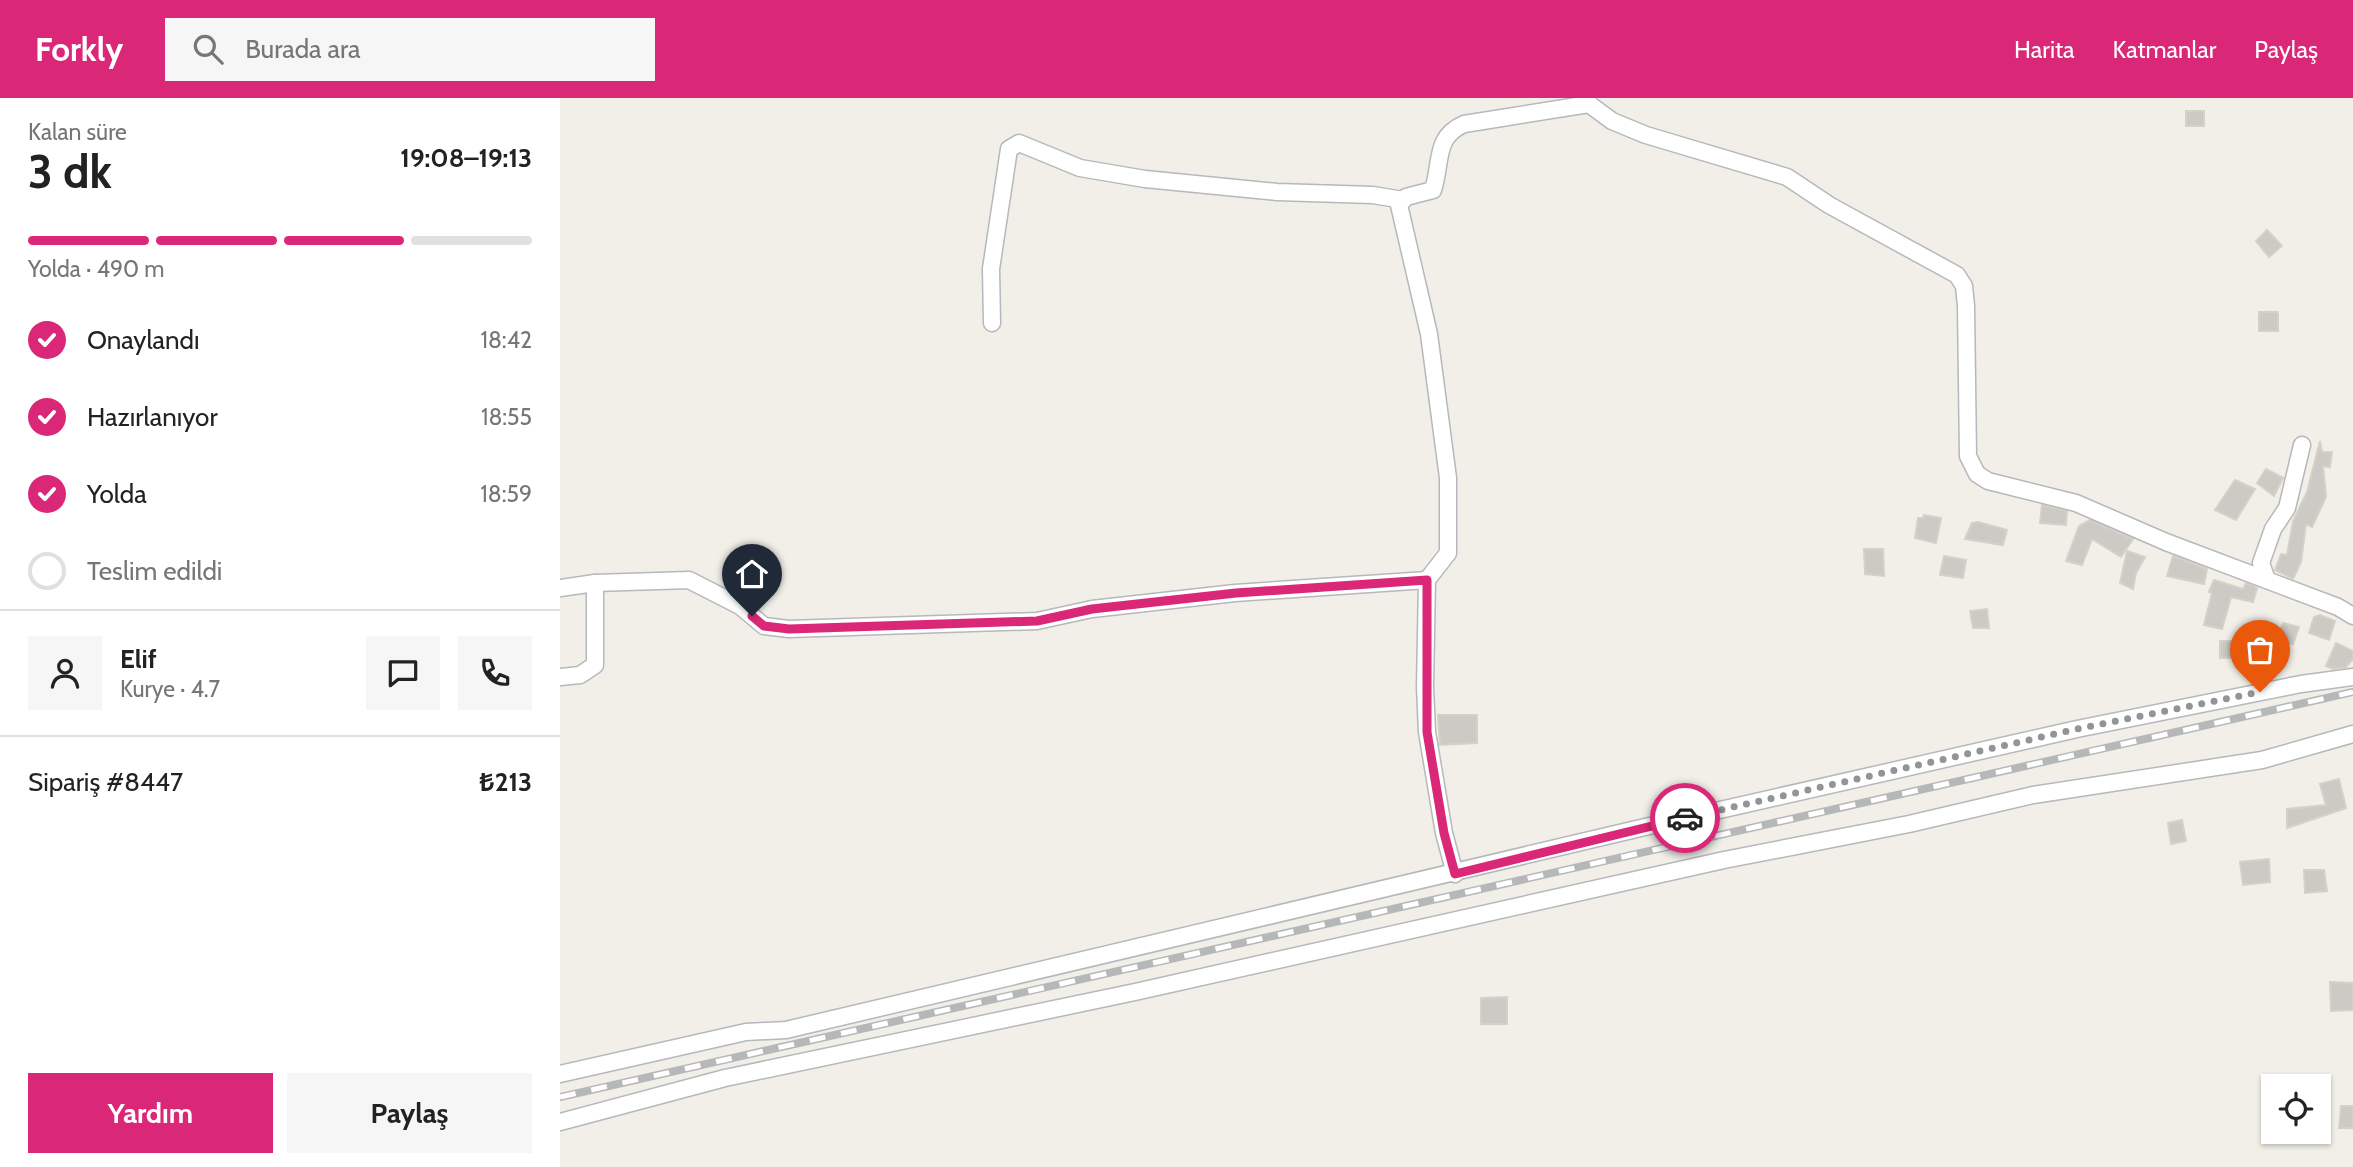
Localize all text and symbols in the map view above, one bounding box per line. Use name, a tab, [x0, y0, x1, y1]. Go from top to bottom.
search box	[165, 18, 655, 81]
text: Forkly	[35, 29, 123, 69]
icon: search	[189, 30, 227, 68]
text: Burada ara	[245, 33, 360, 65]
text: Harita	[2014, 35, 2075, 64]
text: Katmanlar	[2113, 35, 2216, 64]
text: Paylaş	[2254, 35, 2318, 64]
text: Kalan süre	[28, 118, 127, 146]
text: 19:08–19:13	[400, 142, 532, 174]
text: 3 dk	[28, 144, 112, 200]
text: Yolda · 490 m	[28, 255, 164, 283]
icon: check	[28, 321, 66, 359]
text: Onaylandı	[87, 324, 200, 356]
text: 18:42	[480, 326, 532, 354]
icon: check	[28, 398, 66, 436]
text: Hazırlanıyor	[87, 401, 218, 433]
text: 18:55	[481, 403, 532, 431]
icon: check	[28, 475, 66, 513]
text: Yolda	[87, 478, 147, 510]
text: 18:59	[480, 480, 532, 508]
pin	[722, 544, 782, 616]
text: Teslim edildi	[87, 555, 222, 587]
icon: home	[733, 555, 771, 593]
pin	[2230, 620, 2290, 692]
icon: bag	[2241, 631, 2279, 669]
button: person	[28, 636, 102, 710]
button: chat	[366, 636, 440, 710]
button: phone	[458, 636, 532, 710]
text: Elif	[120, 643, 157, 675]
text: Kurye · 4.7	[120, 675, 220, 703]
text: Sipariş #8447	[28, 766, 183, 798]
text: ₺213	[479, 766, 532, 798]
courier	[1650, 783, 1720, 853]
icon: car	[1666, 799, 1704, 837]
button: Yardım	[28, 1073, 273, 1153]
button: Paylaş	[287, 1073, 532, 1153]
map controls	[2261, 1074, 2331, 1144]
button: locate	[2261, 1074, 2331, 1144]

